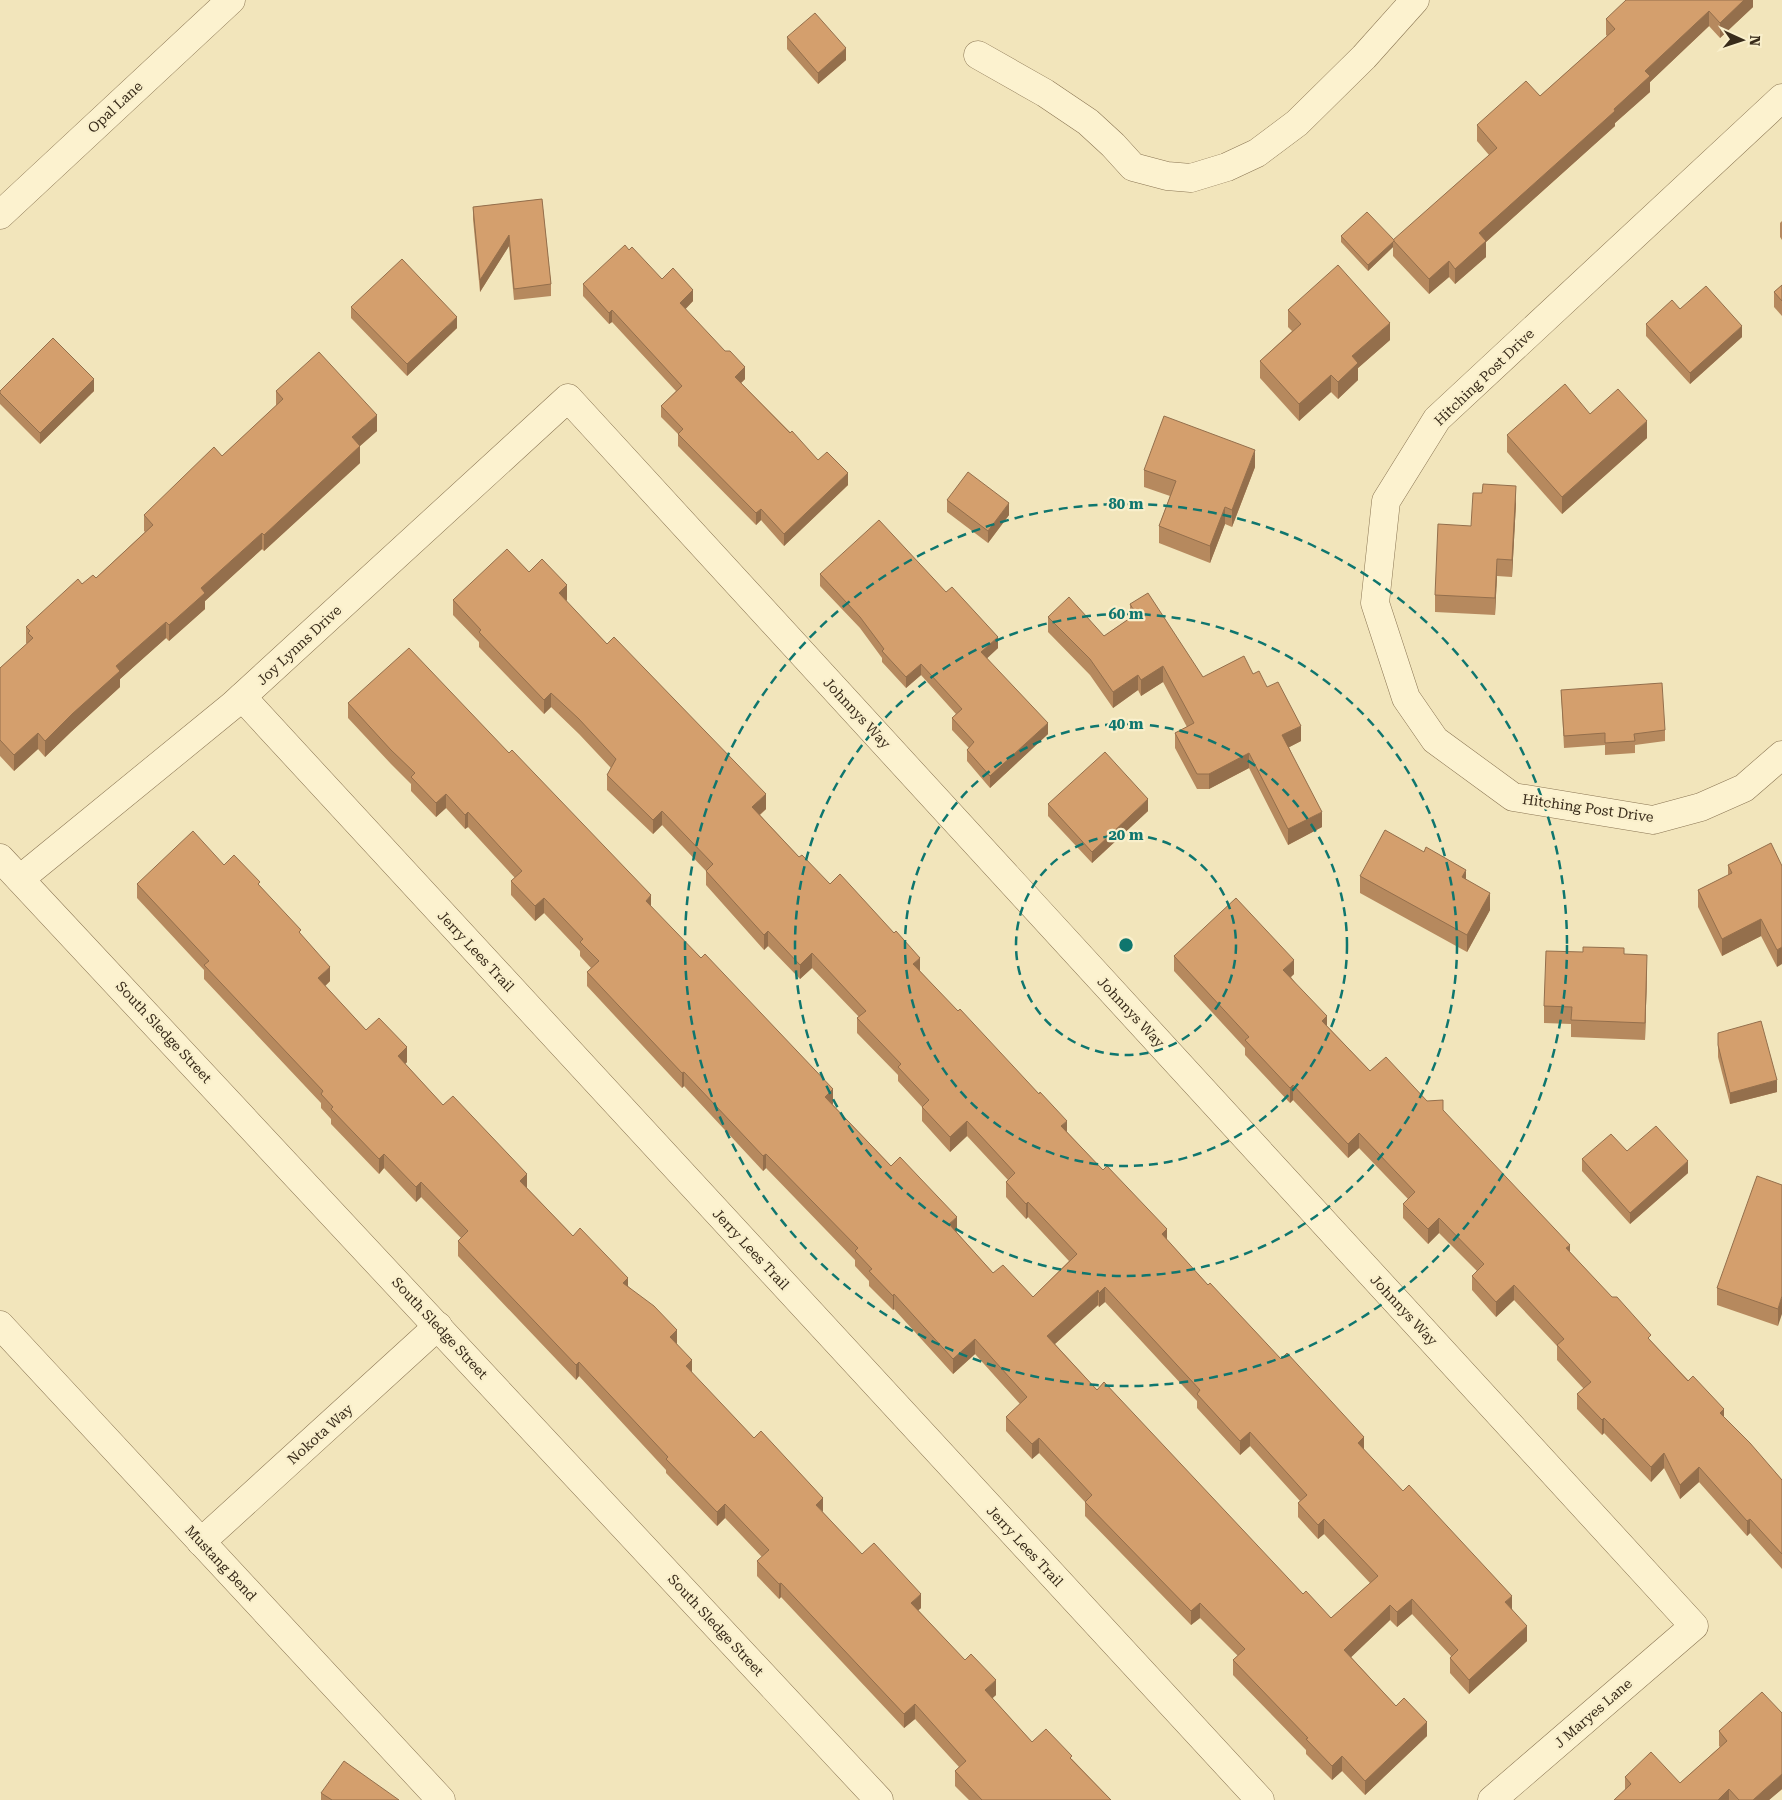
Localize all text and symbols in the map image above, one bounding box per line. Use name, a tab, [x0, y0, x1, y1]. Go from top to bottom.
north arrow	[1717, 15, 1767, 65]
text: N	[1747, 35, 1763, 47]
street label: Opal Lane	[84, 78, 146, 136]
street label: Hitching Post Drive	[1431, 325, 1537, 429]
text: 80 m	[1108, 495, 1144, 513]
street label: Joy Lynns Drive	[254, 602, 345, 688]
text: 60 m	[1108, 605, 1144, 623]
street label: Johnnys Way	[820, 674, 894, 752]
text: 40 m	[1108, 715, 1144, 733]
street label: Hitching Post Drive	[1521, 791, 1655, 825]
text: 20 m	[1108, 826, 1144, 844]
street label: Jerry Lees Trail	[434, 907, 518, 995]
centre of rings	[1117, 936, 1135, 954]
street label: Johnnys Way	[1094, 973, 1168, 1051]
street label: South Sledge Street	[113, 978, 215, 1086]
street label: Jerry Lees Trail	[709, 1205, 793, 1293]
street label: Johnnys Way	[1367, 1271, 1441, 1349]
street label: South Sledge Street	[389, 1274, 491, 1382]
street label: Nokota Way	[284, 1400, 356, 1467]
street label: Jerry Lees Trail	[983, 1502, 1067, 1590]
street label: Mustang Bend	[182, 1522, 260, 1604]
street label: South Sledge Street	[665, 1571, 767, 1679]
street label: J Maryes Lane	[1551, 1675, 1635, 1751]

